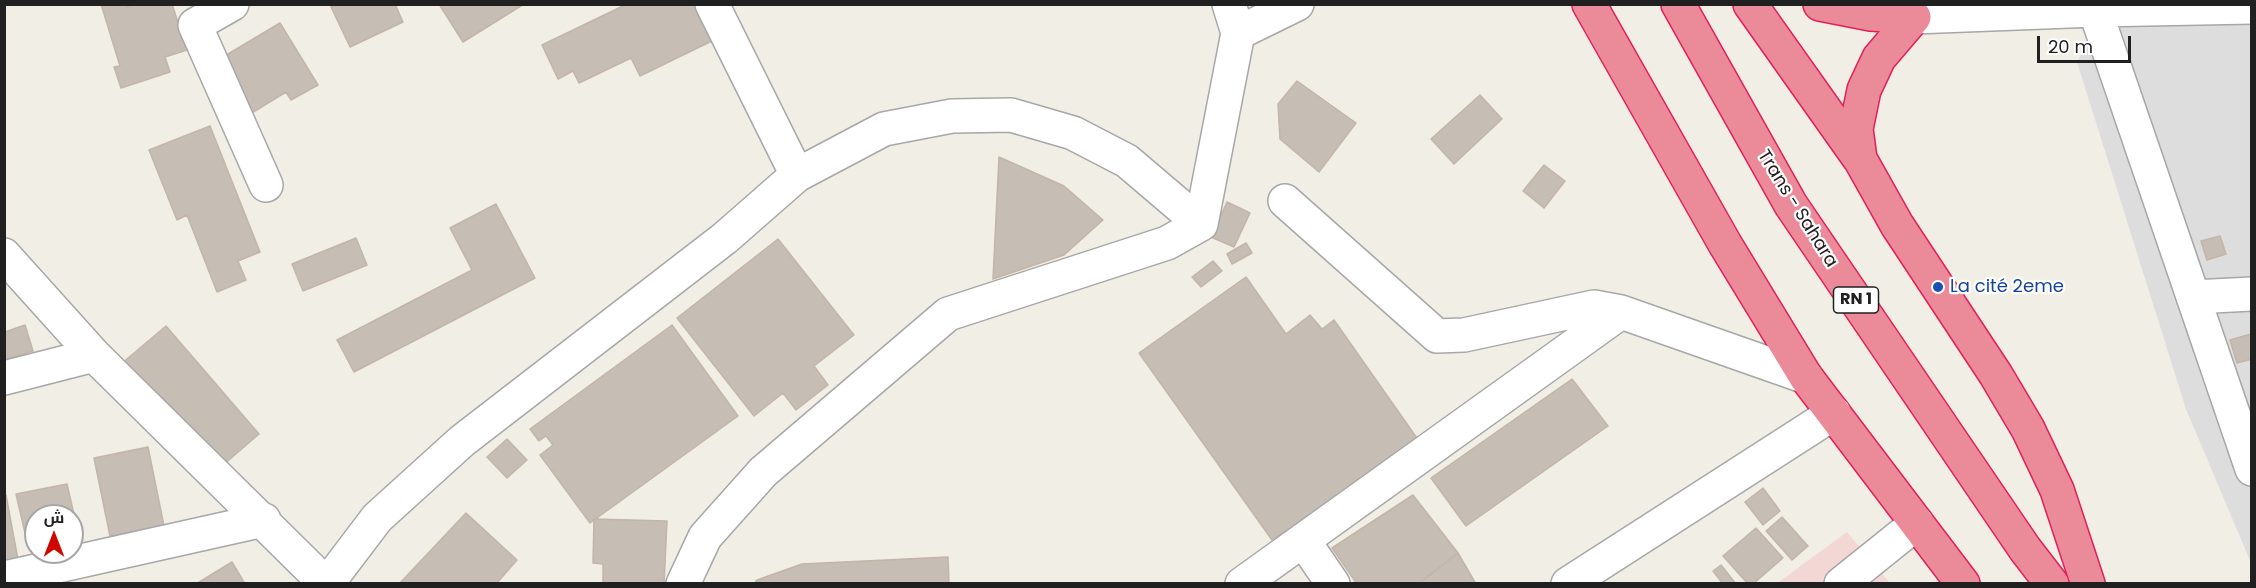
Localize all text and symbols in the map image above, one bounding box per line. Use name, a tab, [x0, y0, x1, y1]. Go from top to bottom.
scale bar	[2040, 24, 2134, 62]
text: 20 m	[2048, 34, 2093, 59]
street label: Trans - Sahara	[1752, 146, 1842, 272]
place label: La cité 2eme	[1950, 276, 2064, 298]
marker: La cité 2eme	[1931, 280, 1945, 294]
road number: RN 1	[1834, 287, 1878, 313]
north arrow	[24, 504, 84, 564]
text: ش	[44, 506, 64, 529]

